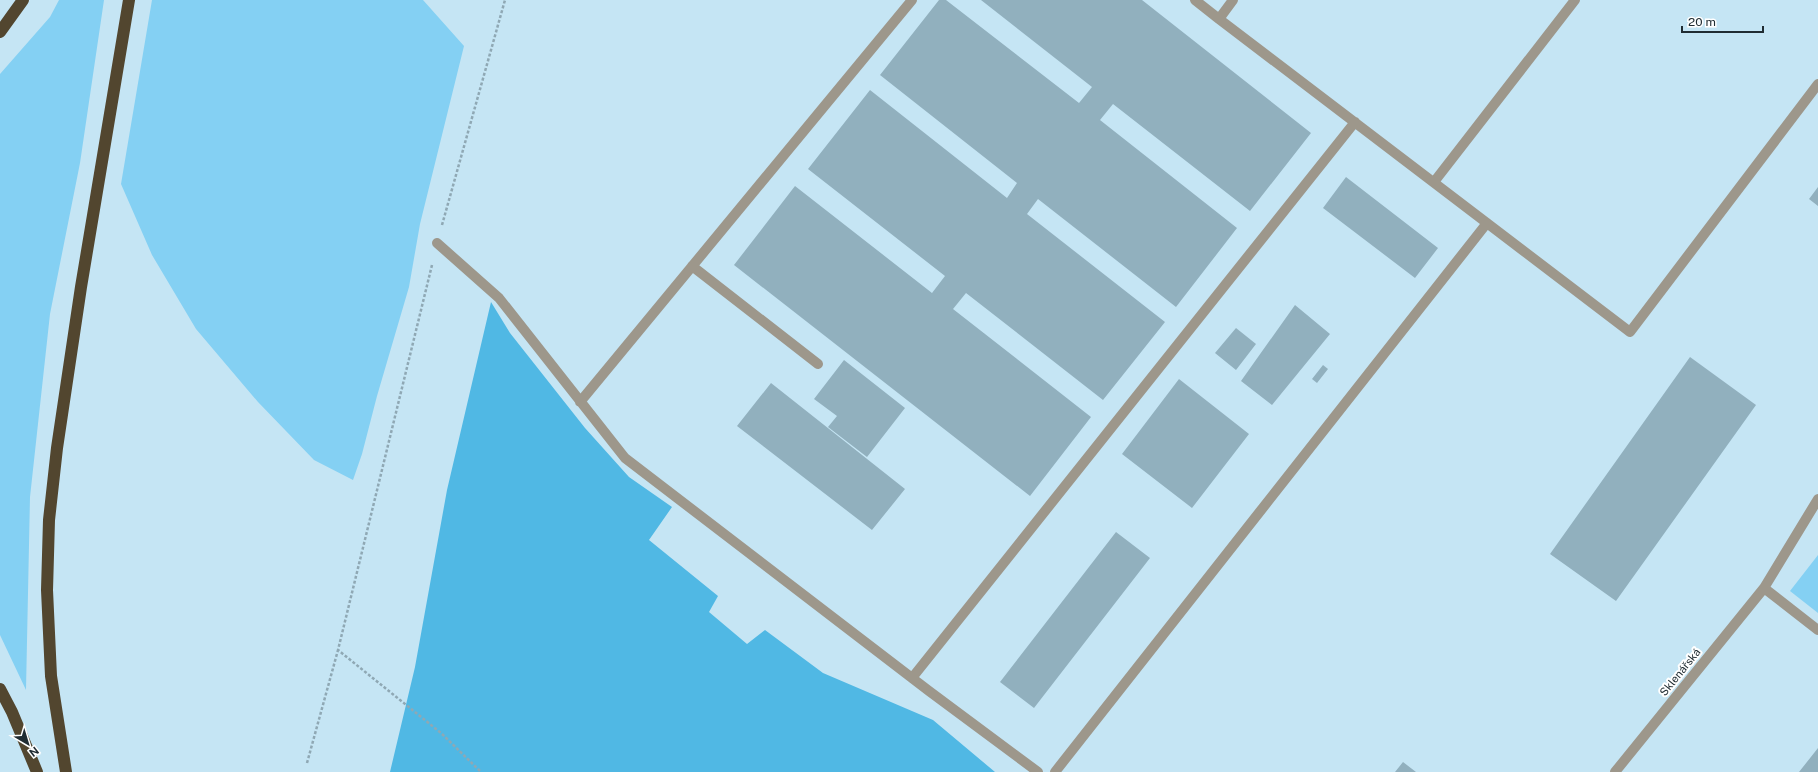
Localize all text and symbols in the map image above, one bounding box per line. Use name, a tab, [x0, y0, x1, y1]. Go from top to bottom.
scale bar	[1682, 8, 1763, 34]
text: 20 m	[1688, 15, 1716, 29]
street label: Sklenářská	[1657, 646, 1703, 698]
north arrow	[8, 724, 48, 764]
text: N	[27, 745, 41, 759]

